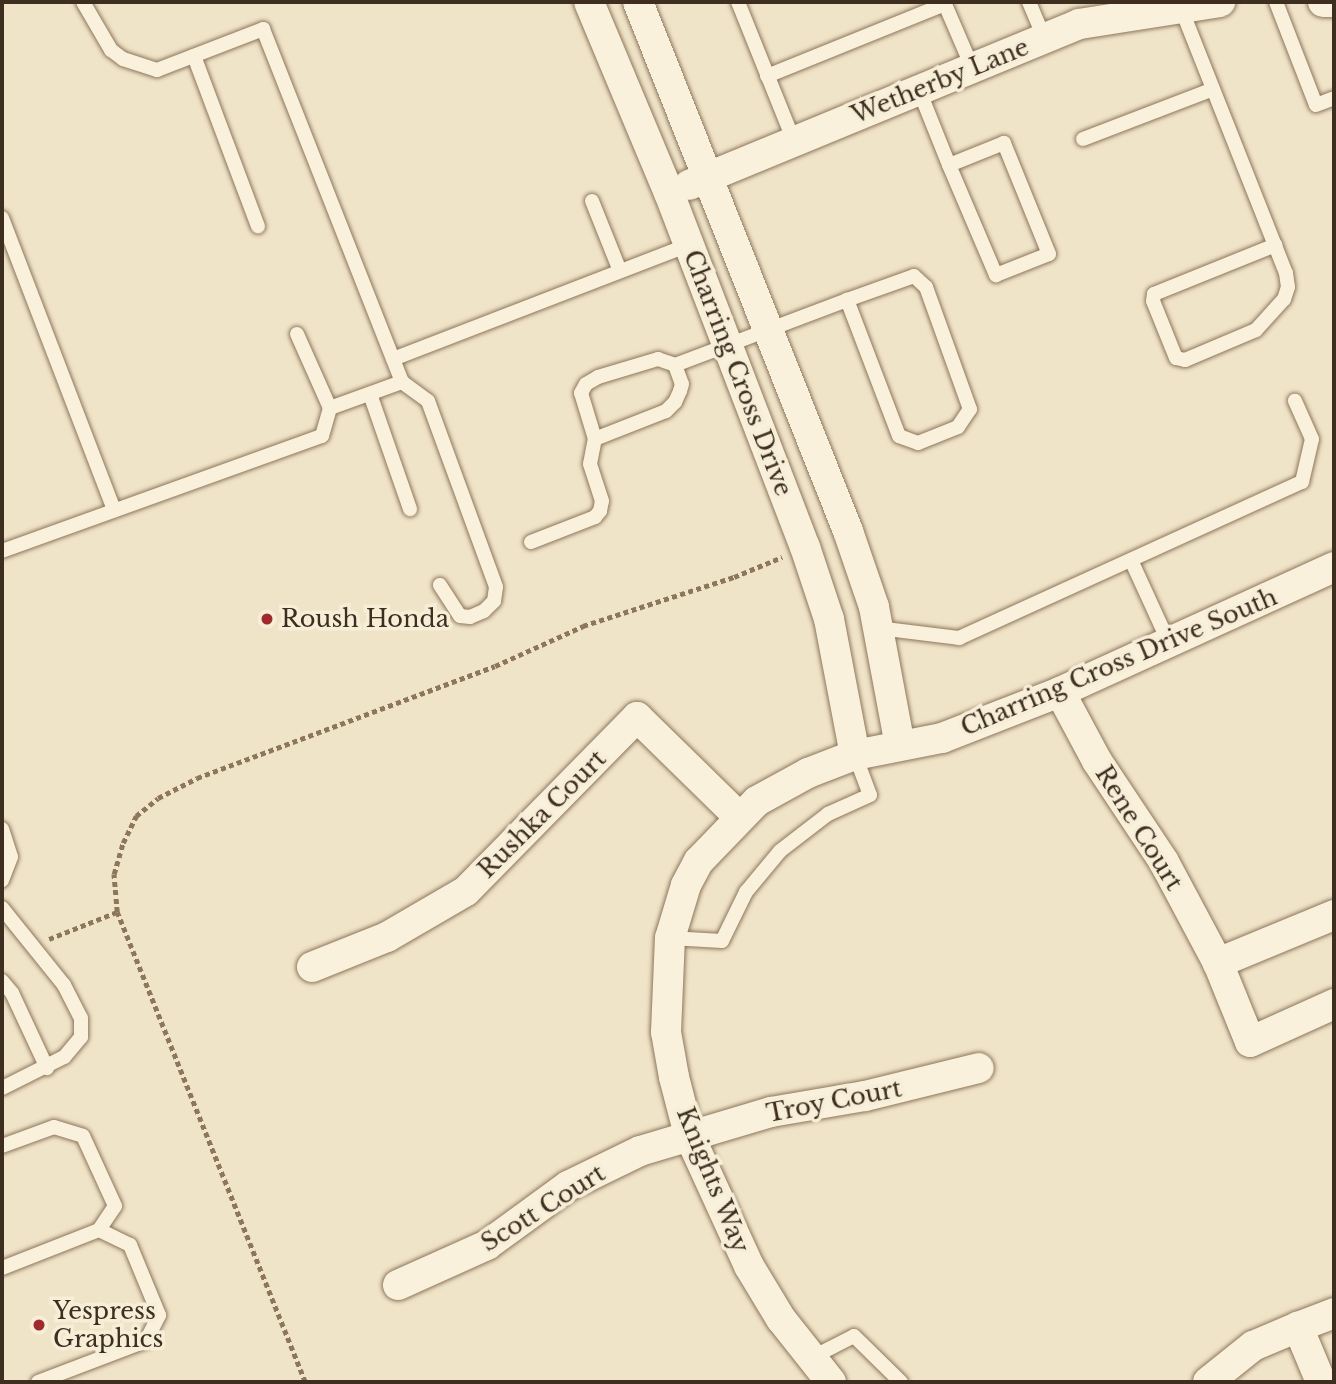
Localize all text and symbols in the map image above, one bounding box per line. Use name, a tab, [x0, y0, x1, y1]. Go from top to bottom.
street label: Wetherby Lane	[847, 32, 1033, 130]
street label: Charring Cross Drive	[678, 246, 798, 500]
street label: Charring Cross Drive South	[956, 582, 1282, 742]
place label: Roush Honda	[281, 605, 449, 633]
marker: Roush Honda	[259, 611, 275, 627]
street label: Rushka Court	[472, 744, 612, 884]
street label: Rene Court	[1089, 760, 1189, 896]
street label: Troy Court	[764, 1074, 904, 1128]
street label: Knights Way	[671, 1103, 755, 1257]
street label: Scott Court	[476, 1159, 610, 1257]
place label: Yespress Graphics	[53, 1297, 163, 1353]
marker: Yespress Graphics	[31, 1317, 47, 1333]

